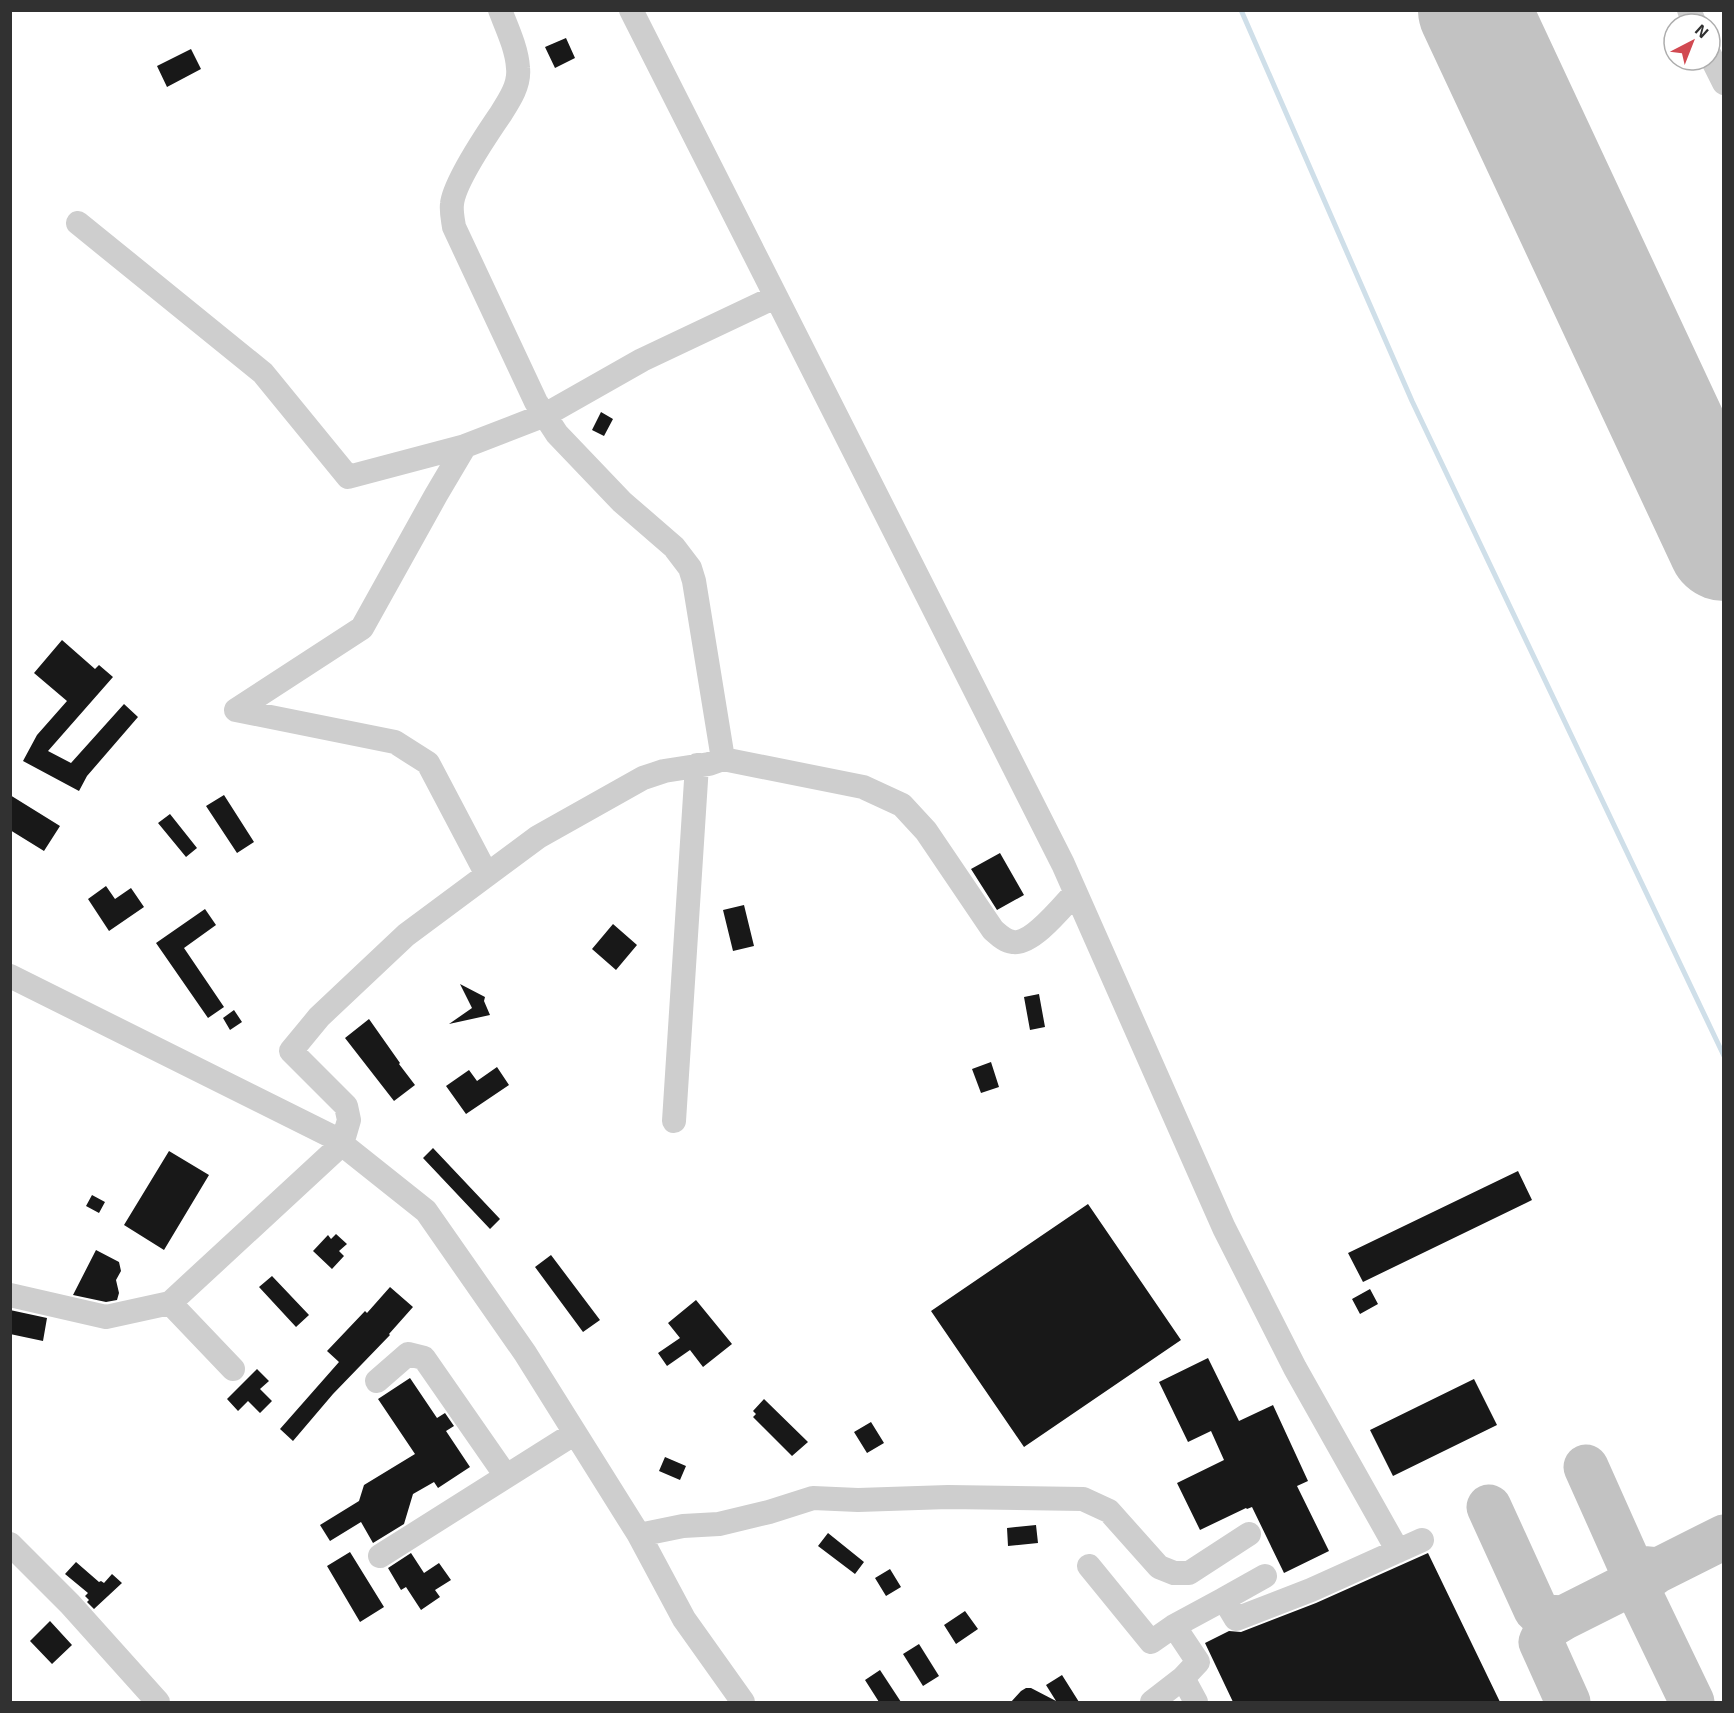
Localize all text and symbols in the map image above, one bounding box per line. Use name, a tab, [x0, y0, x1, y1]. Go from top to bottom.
north arrow	[1662, 12, 1722, 72]
text: N	[1692, 20, 1713, 41]

